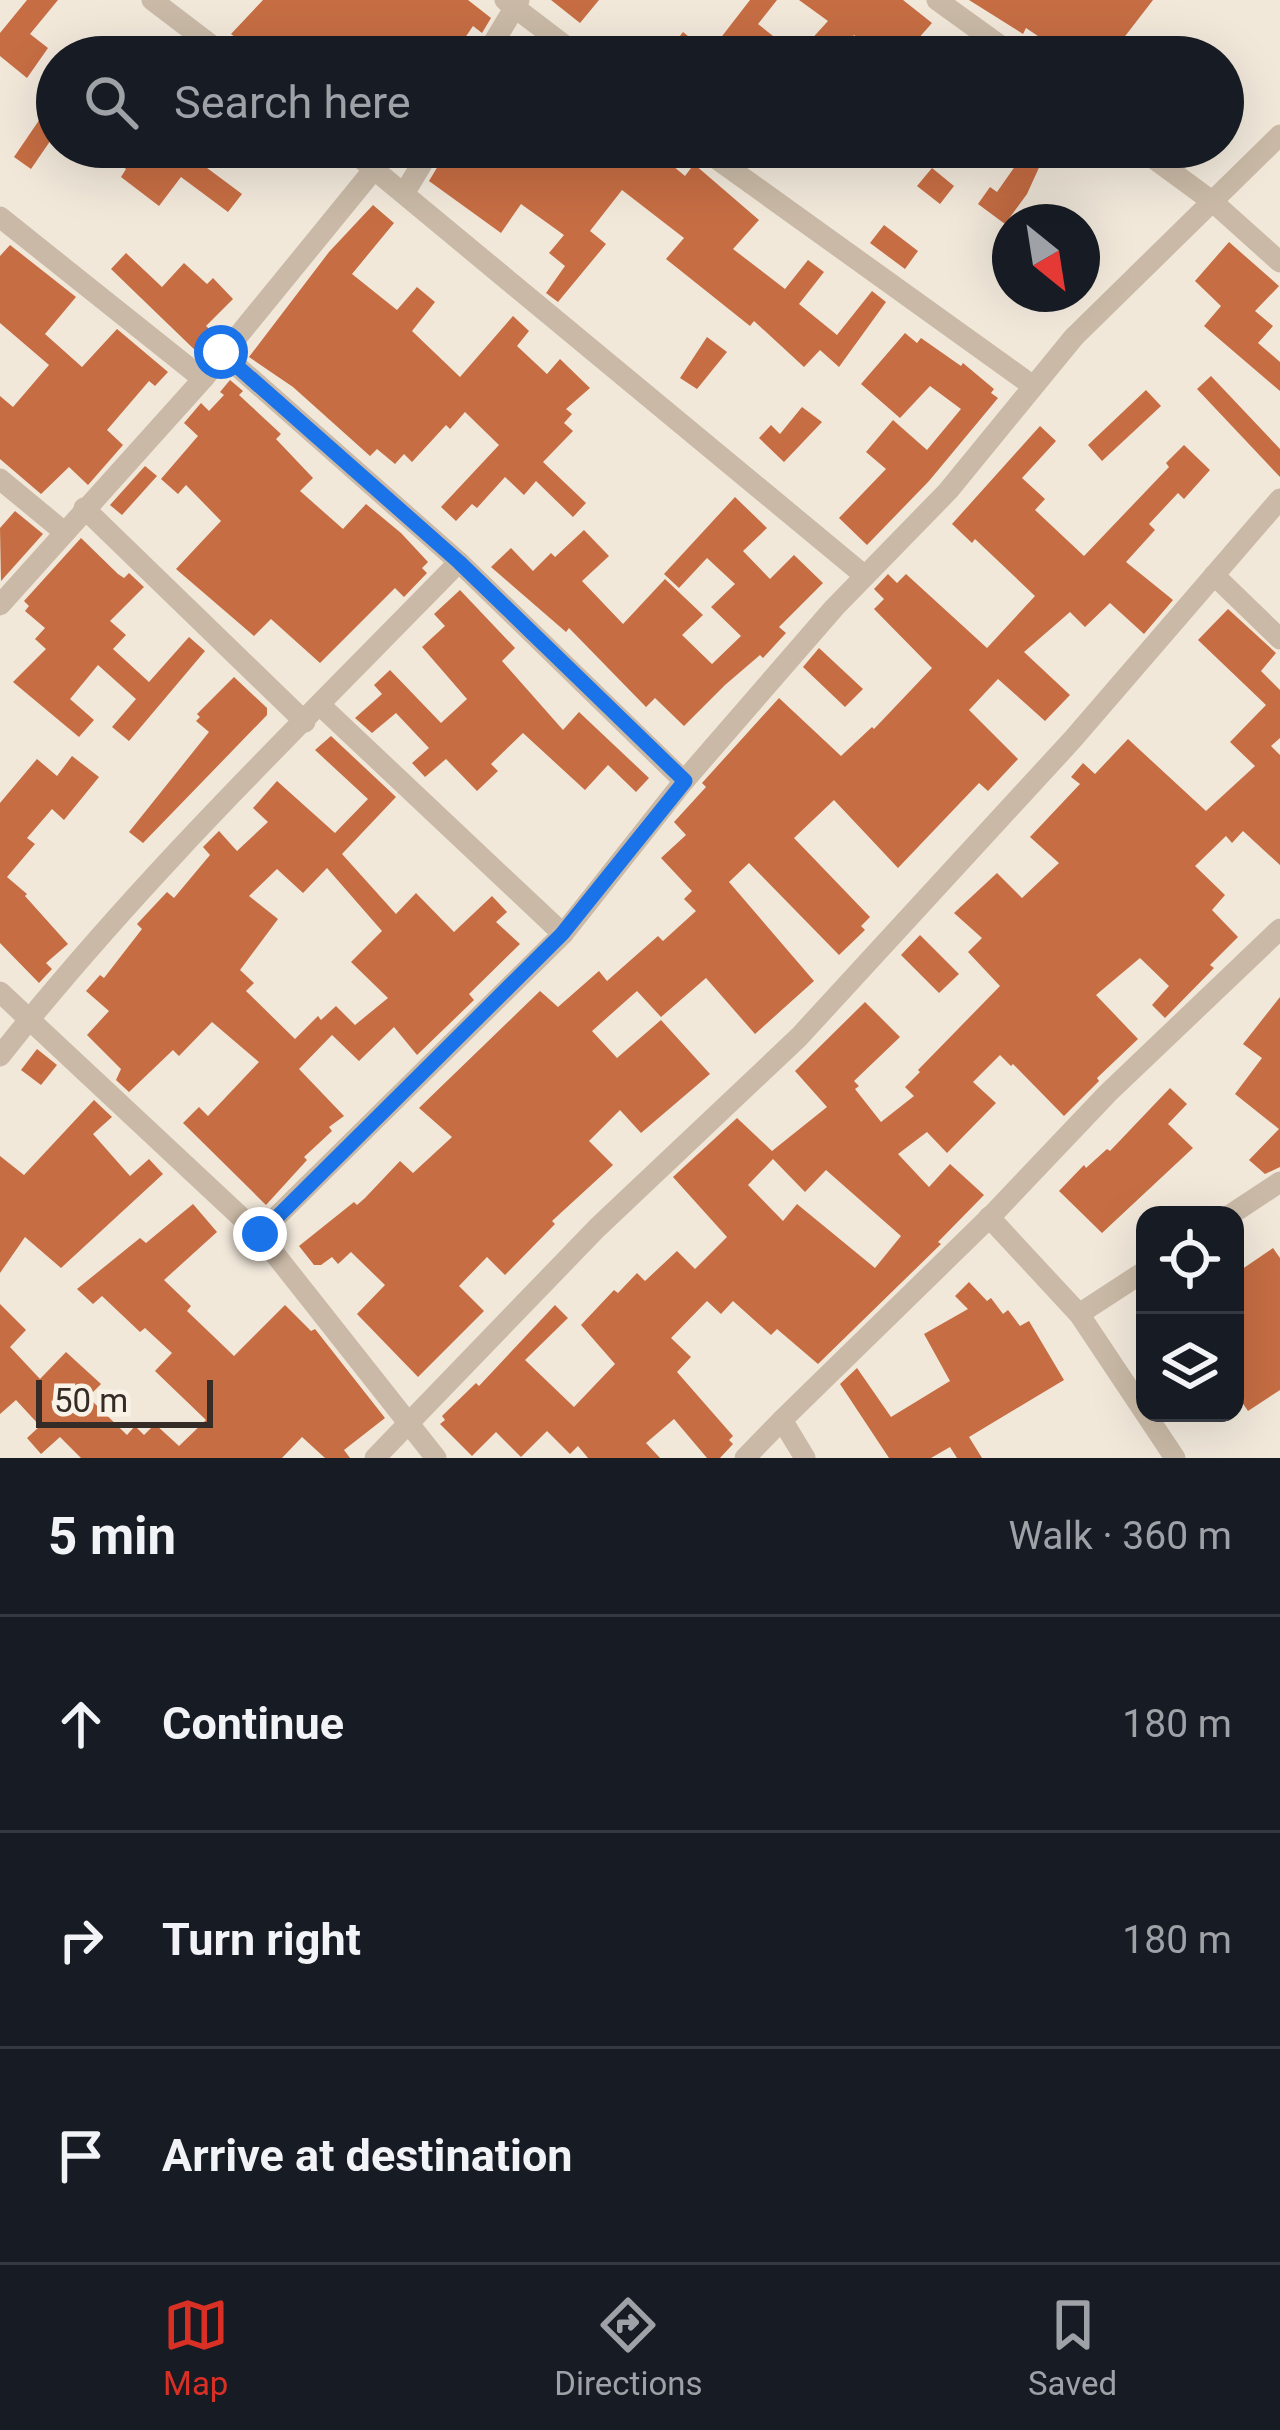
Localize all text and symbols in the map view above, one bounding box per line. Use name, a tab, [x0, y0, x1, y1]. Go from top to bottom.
search box	[36, 36, 1244, 168]
icon: search	[78, 69, 144, 135]
text: Search here	[174, 76, 411, 129]
north arrow	[992, 204, 1100, 312]
route start	[194, 325, 248, 379]
map controls	[1136, 1206, 1244, 1422]
button: locate	[1136, 1206, 1244, 1314]
route end	[233, 1207, 287, 1261]
button: layers	[1136, 1314, 1244, 1422]
scale bar	[36, 1374, 213, 1427]
text: 50 m	[54, 1381, 128, 1420]
text: 5 min	[48, 1507, 176, 1566]
text: Walk · 360 m	[1008, 1513, 1232, 1559]
icon: ahead	[48, 1691, 114, 1757]
text: Continue	[162, 1697, 344, 1750]
text: 180 m	[1122, 1701, 1232, 1747]
icon: right	[48, 1907, 114, 1973]
text: Turn right	[162, 1913, 361, 1966]
text: 180 m	[1122, 1917, 1232, 1963]
icon: arrive	[48, 2123, 114, 2189]
text: Arrive at destination	[162, 2129, 573, 2182]
tab: Map	[163, 2292, 229, 2403]
tab: Directions	[554, 2292, 703, 2403]
tab: Saved	[1028, 2292, 1117, 2403]

